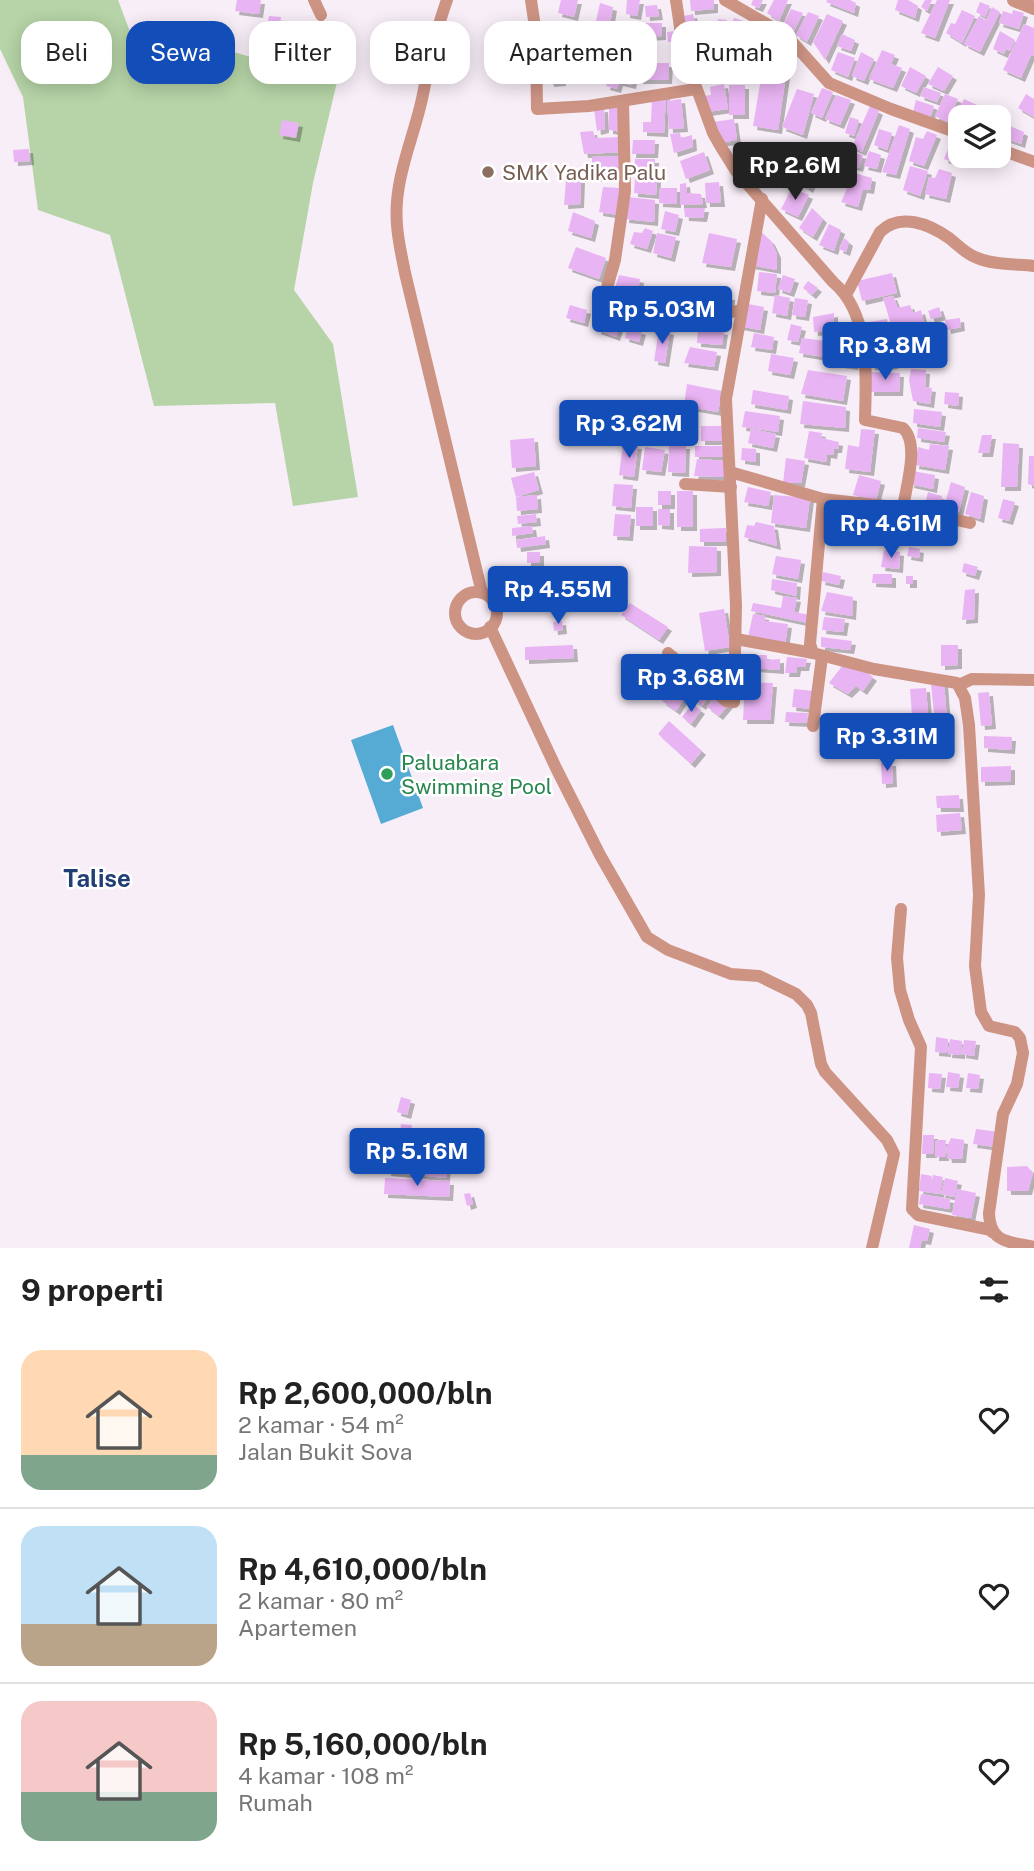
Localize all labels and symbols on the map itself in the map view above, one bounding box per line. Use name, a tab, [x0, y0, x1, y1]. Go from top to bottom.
pin: Rp 2.6M	[730, 142, 860, 202]
place label: SMK Yadika Palu	[502, 160, 666, 185]
marker: SMK Yadika Palu	[480, 164, 496, 180]
pin: Rp 5.03M	[590, 286, 734, 346]
pin: Rp 3.8M	[820, 322, 950, 382]
pin: Rp 3.62M	[557, 400, 701, 460]
pin: Rp 4.61M	[819, 500, 963, 560]
pin: Rp 4.55M	[486, 566, 630, 626]
pin: Rp 3.68M	[619, 654, 763, 714]
pin: Rp 3.31M	[815, 714, 959, 773]
place label: Paluabara Swimming Pool	[401, 750, 552, 799]
marker: Paluabara Swimming Pool	[379, 766, 395, 782]
district label: Talise	[63, 864, 131, 892]
pin: Rp 5.16M	[345, 1128, 489, 1188]

